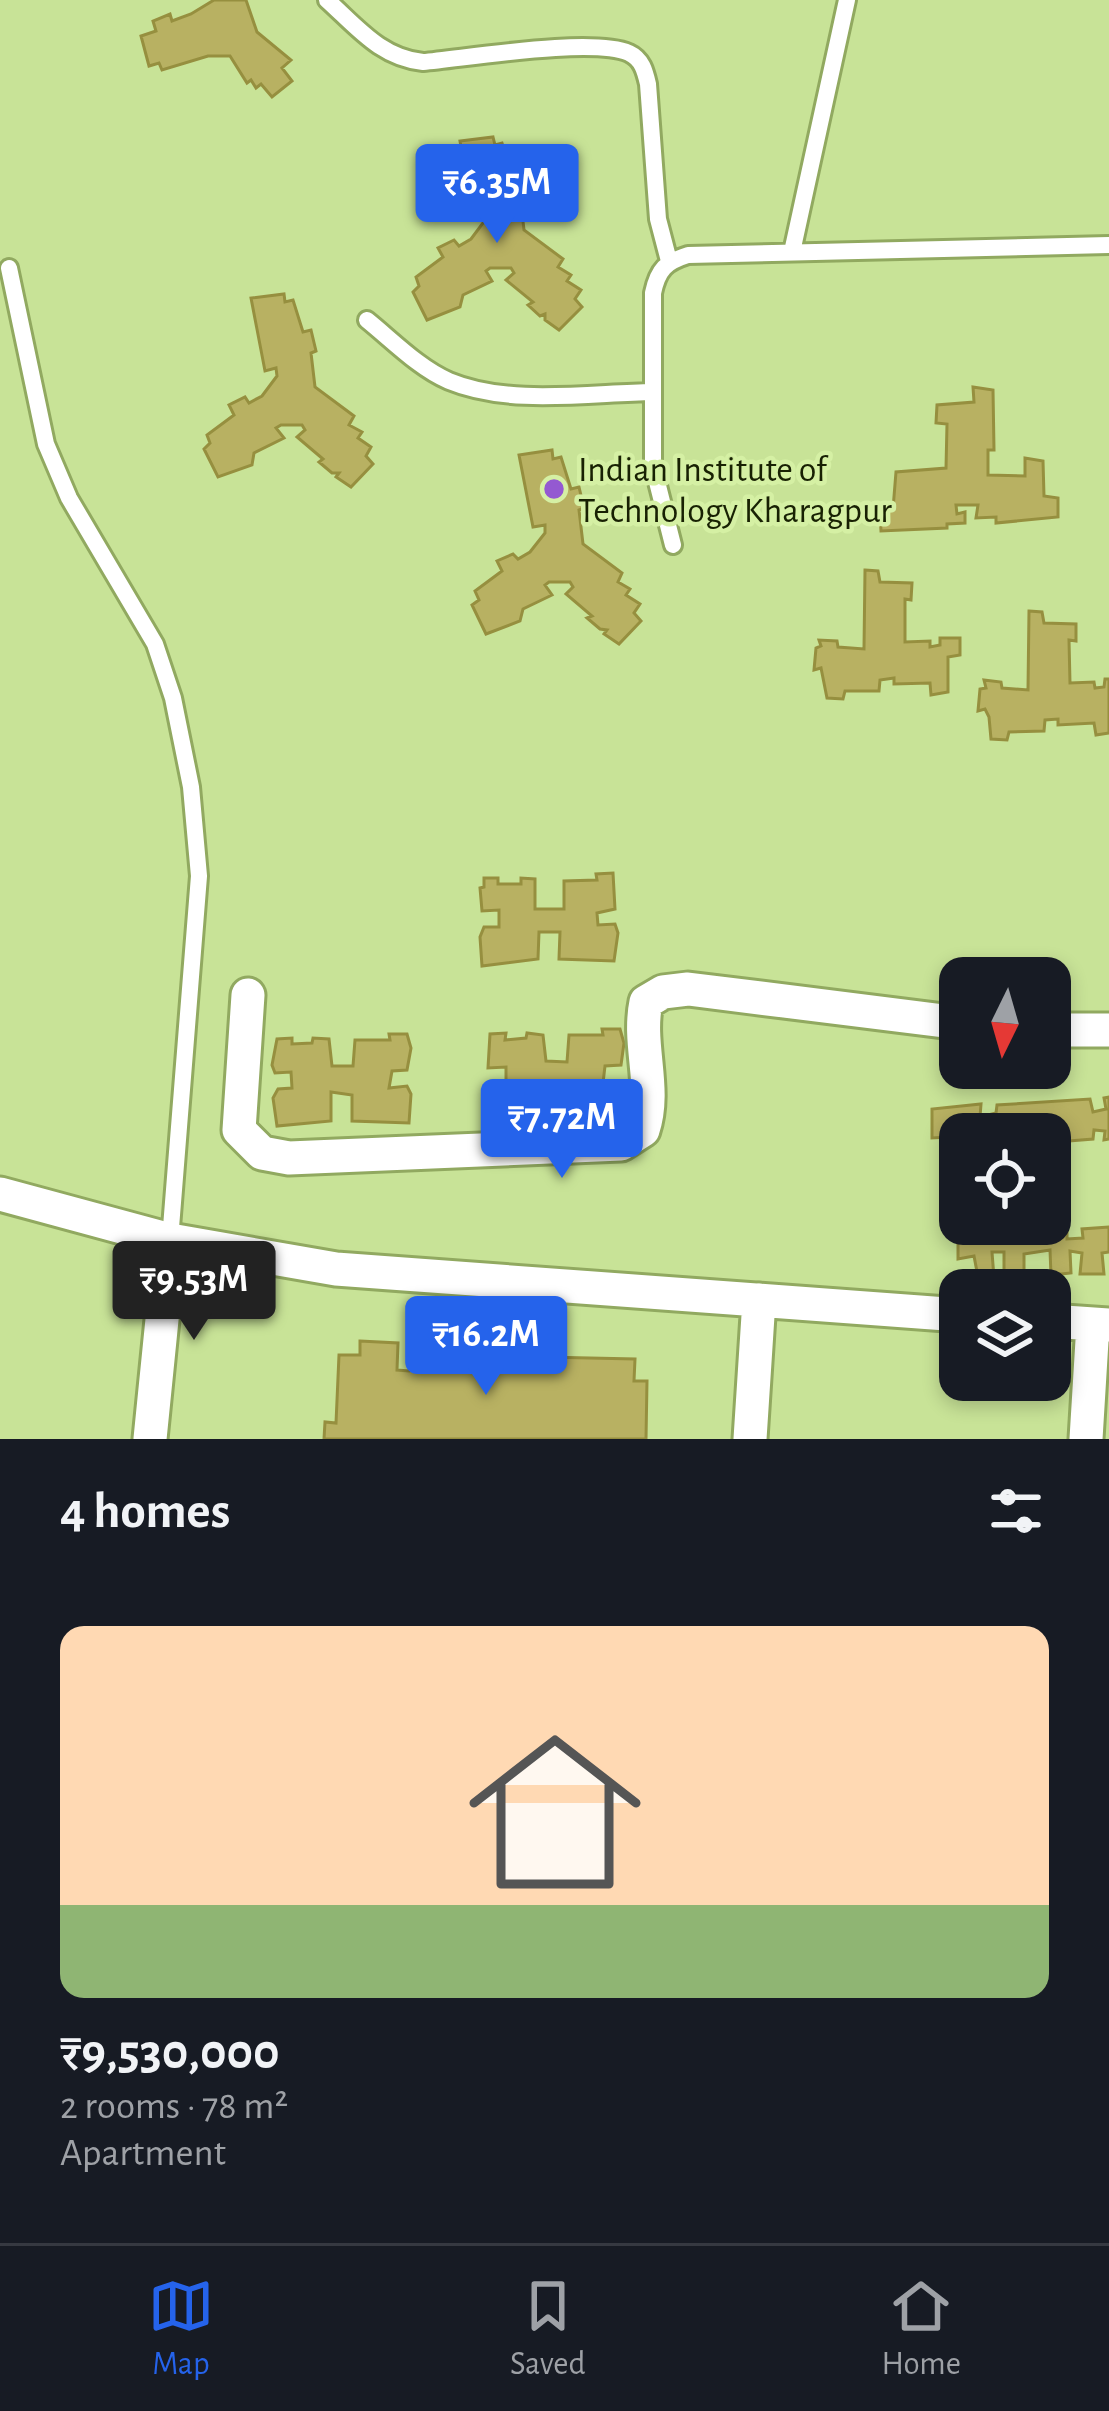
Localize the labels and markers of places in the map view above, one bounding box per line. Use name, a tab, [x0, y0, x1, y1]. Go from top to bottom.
pin: ₹6.35M	[399, 144, 595, 246]
place label: Indian Institute of Technology Kharagpur	[578, 452, 892, 529]
marker: Indian Institute of Technology Kharagpur	[541, 476, 567, 502]
pin: ₹7.72M	[464, 1079, 660, 1181]
pin: ₹9.53M	[96, 1241, 292, 1343]
pin: ₹16.2M	[388, 1296, 584, 1398]

